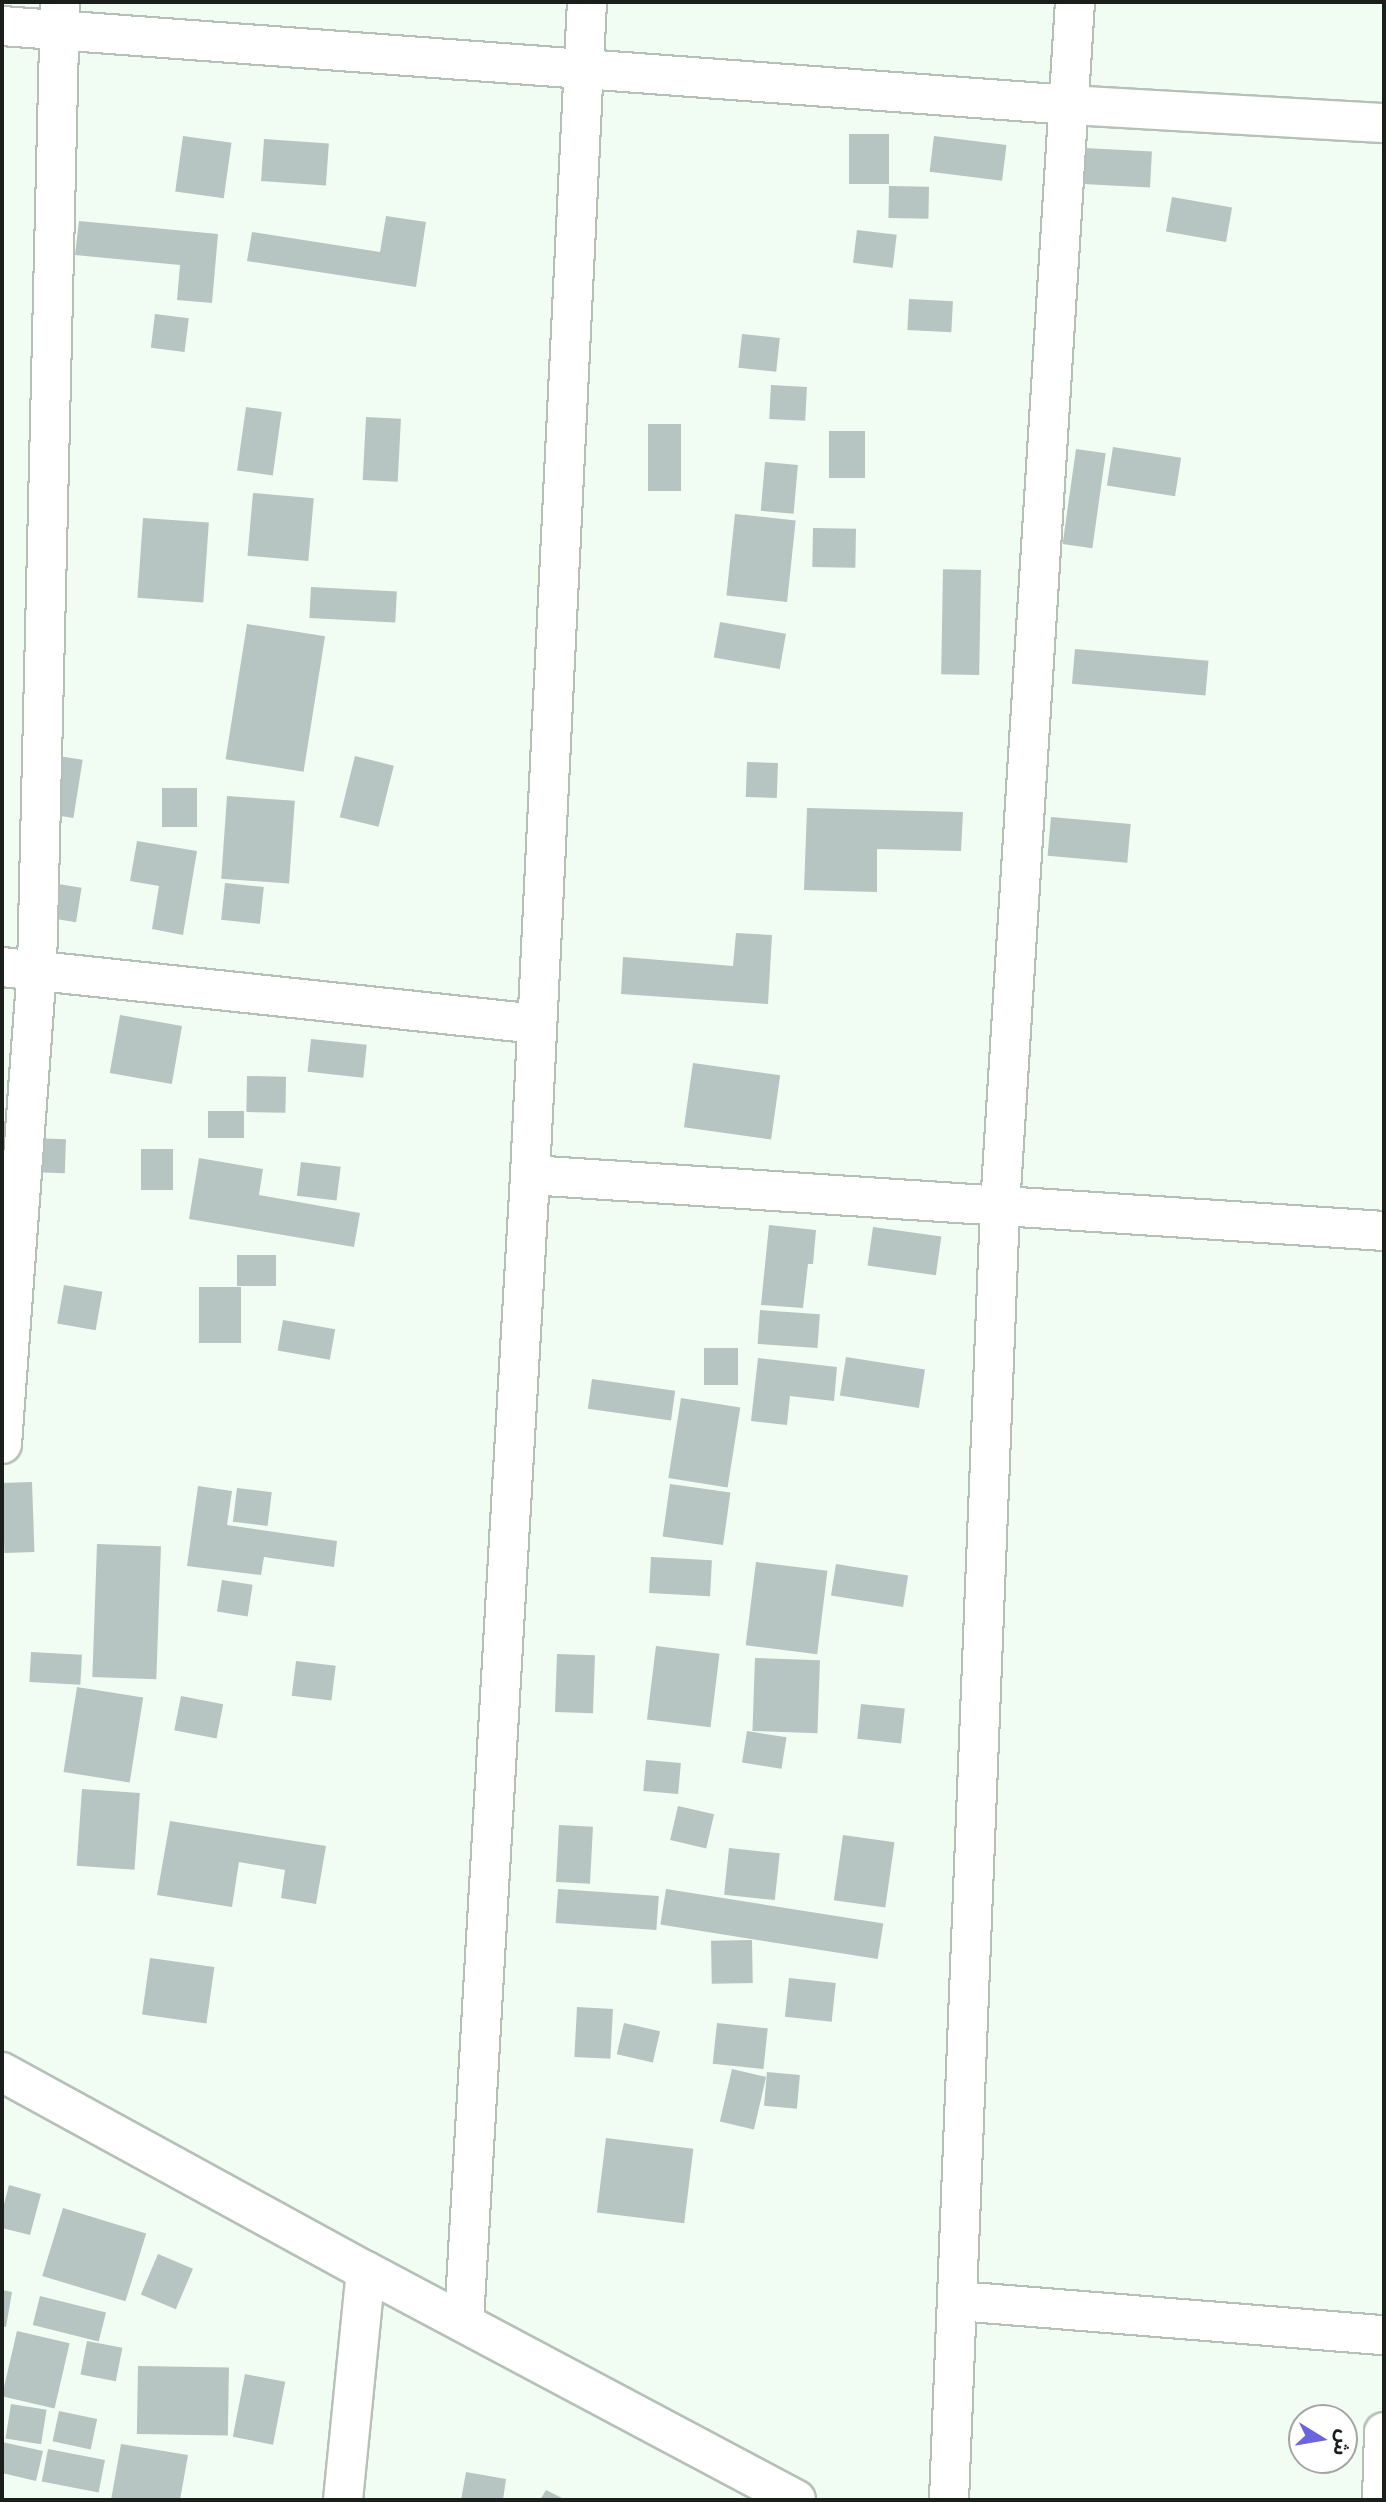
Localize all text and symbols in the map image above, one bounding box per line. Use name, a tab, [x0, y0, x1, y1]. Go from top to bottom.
north arrow	[1288, 2404, 1358, 2474]
text: ش	[1328, 2428, 1355, 2458]

